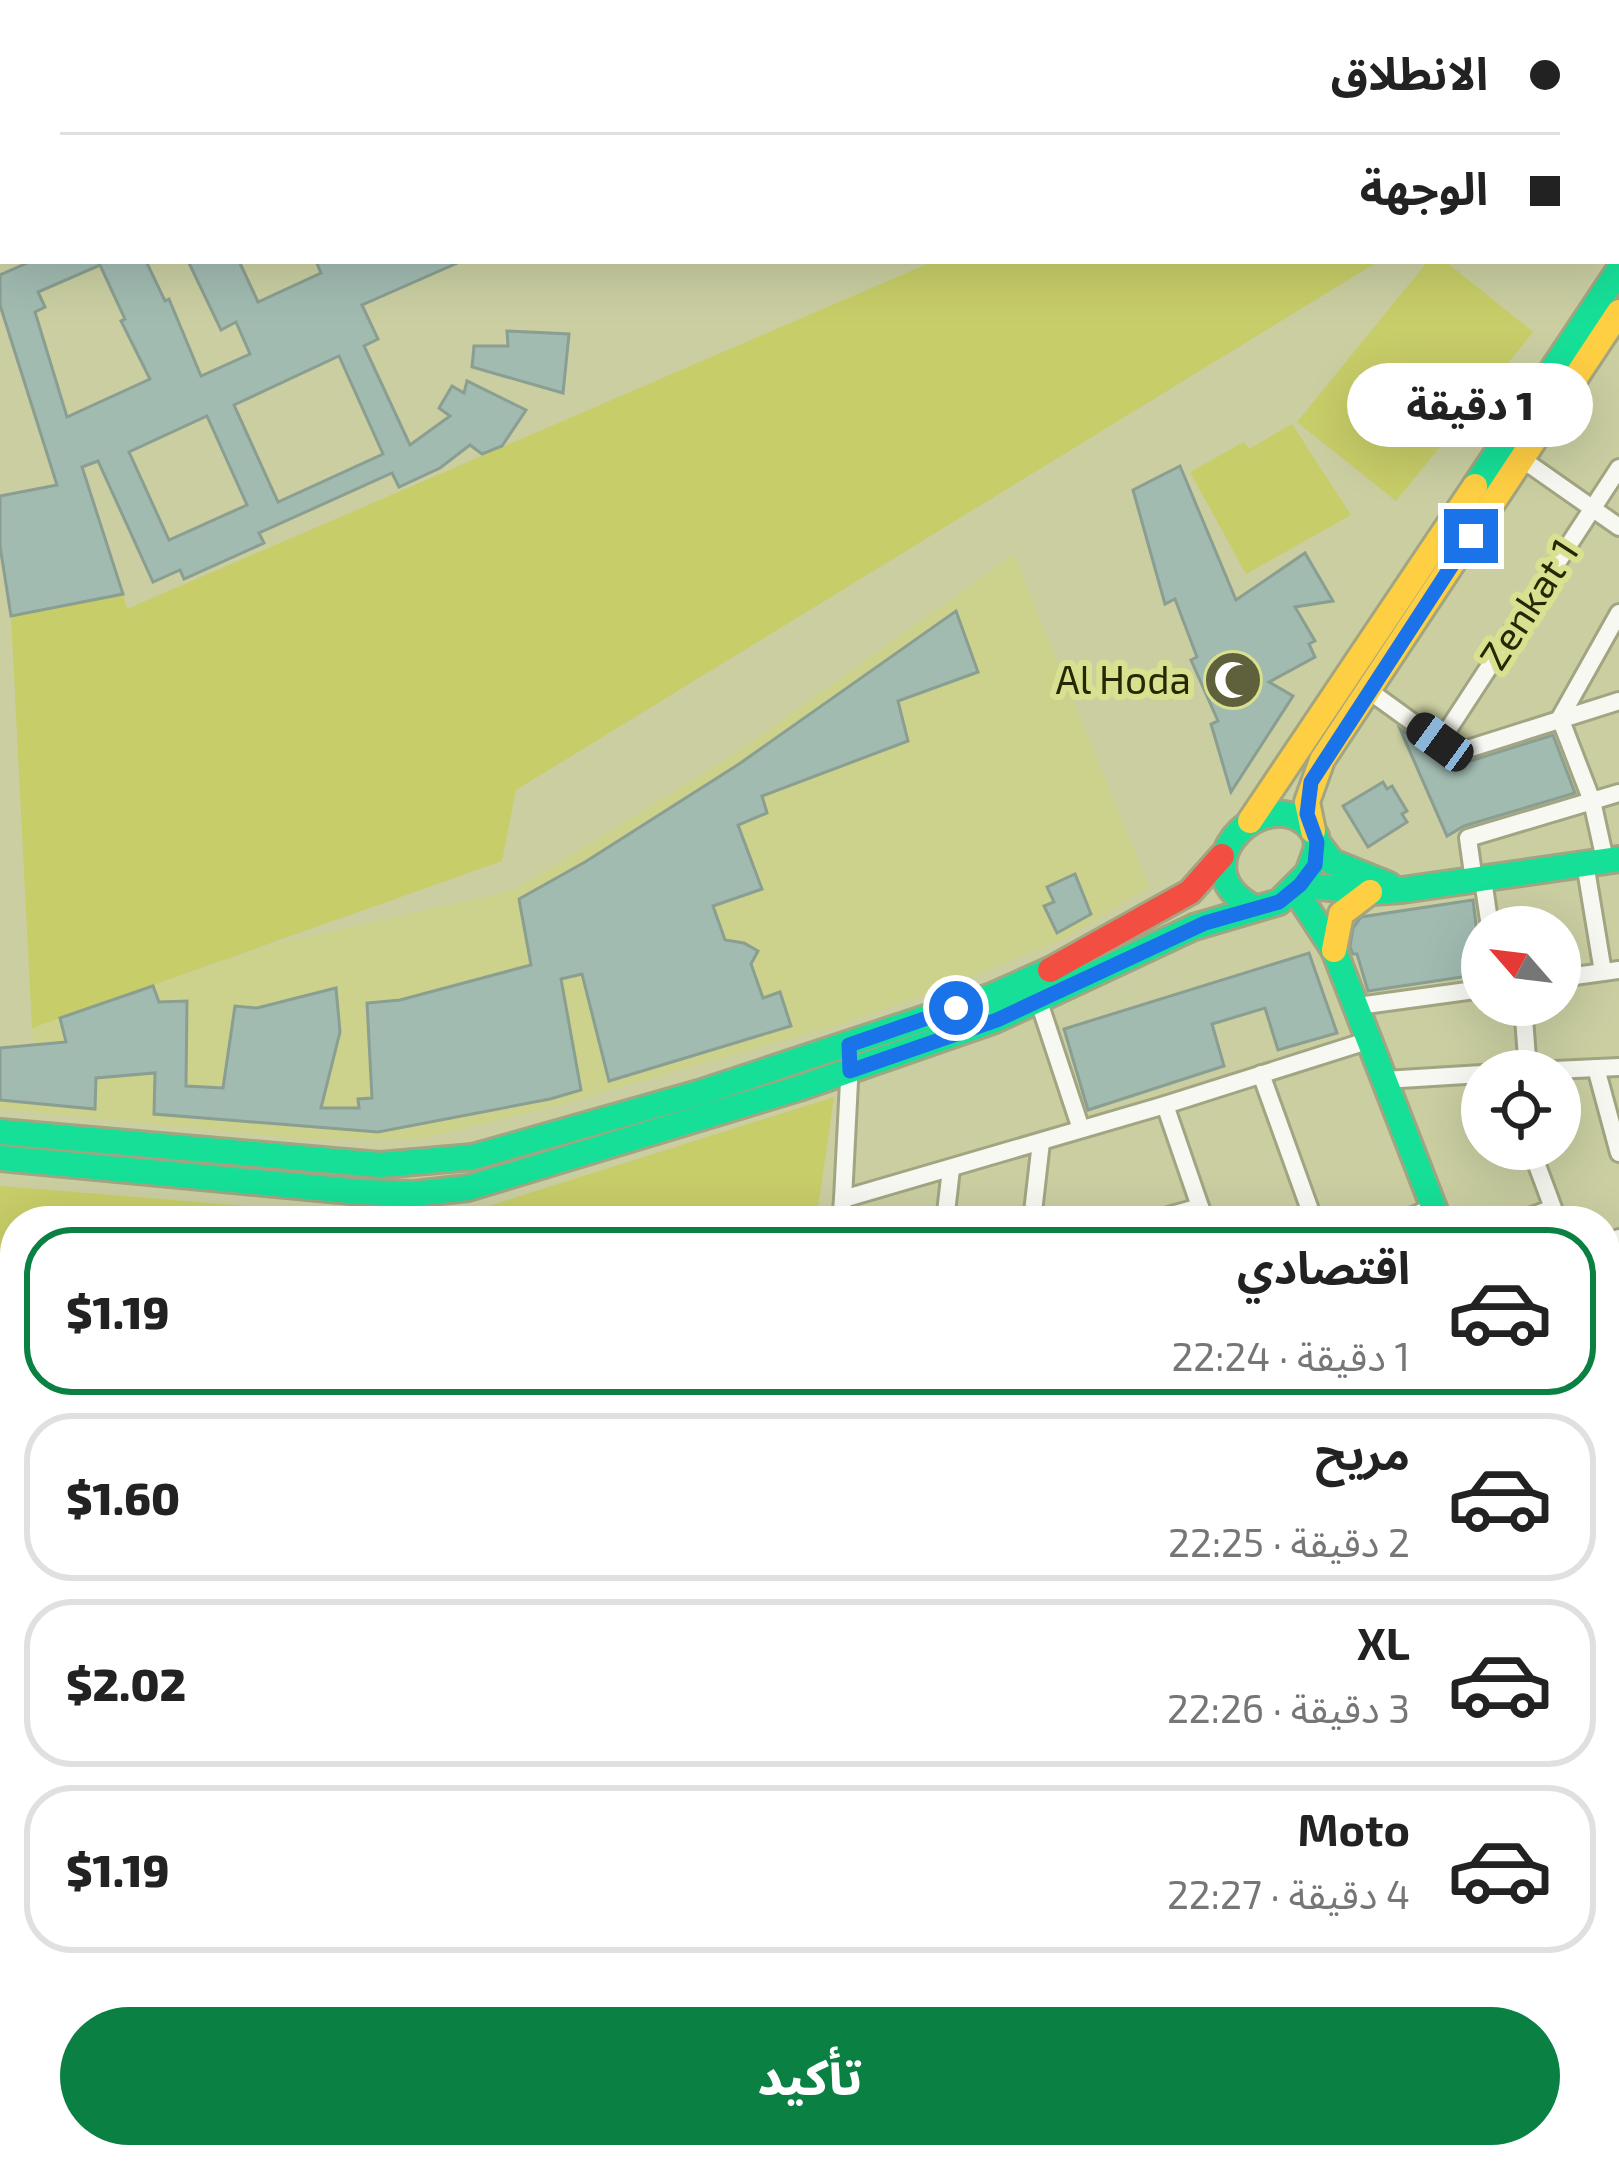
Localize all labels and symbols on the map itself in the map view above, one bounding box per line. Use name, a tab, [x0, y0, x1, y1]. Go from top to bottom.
callout: 1 دقيقة	[1348, 362, 1594, 446]
route end	[1444, 509, 1498, 563]
street label: Zenkat 1	[1468, 529, 1587, 677]
mosque icon: Al Hoda	[1202, 649, 1264, 711]
place label: Al Hoda	[1055, 655, 1191, 702]
car	[1400, 706, 1480, 778]
north arrow	[1461, 906, 1581, 1026]
route start	[929, 981, 983, 1035]

